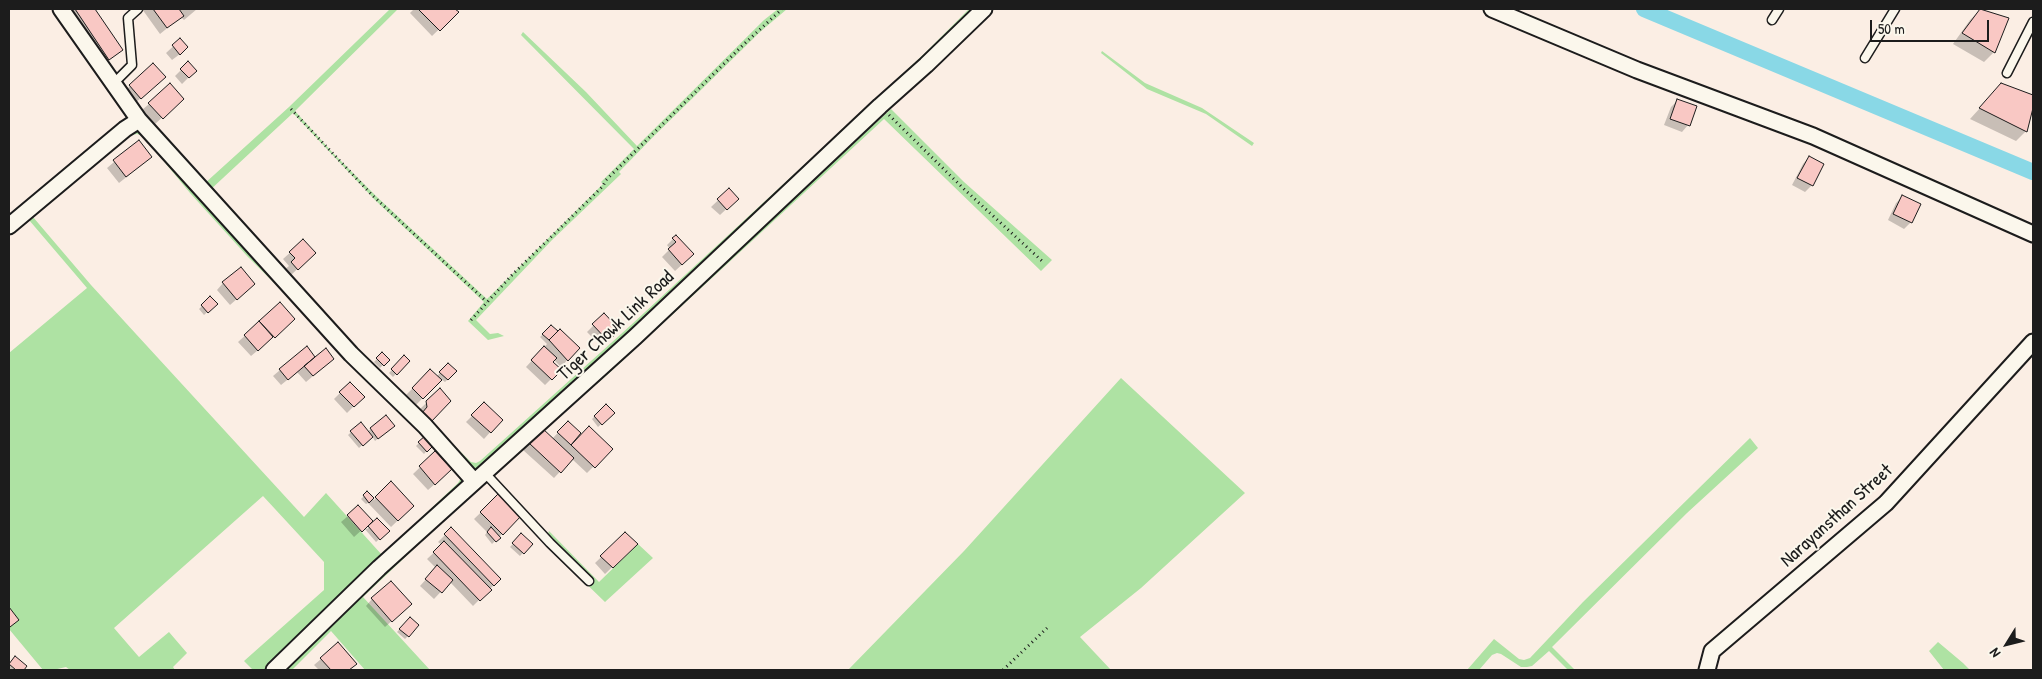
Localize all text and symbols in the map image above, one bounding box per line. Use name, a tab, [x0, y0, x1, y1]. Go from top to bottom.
scale bar	[1872, 10, 1991, 42]
text: 50 m	[1878, 18, 1905, 39]
street label: Tiger Chowk Link Road	[553, 266, 679, 386]
street label: Narayansthan Street	[1776, 460, 1898, 572]
north arrow	[1982, 619, 2032, 669]
text: N	[1985, 645, 2004, 662]

